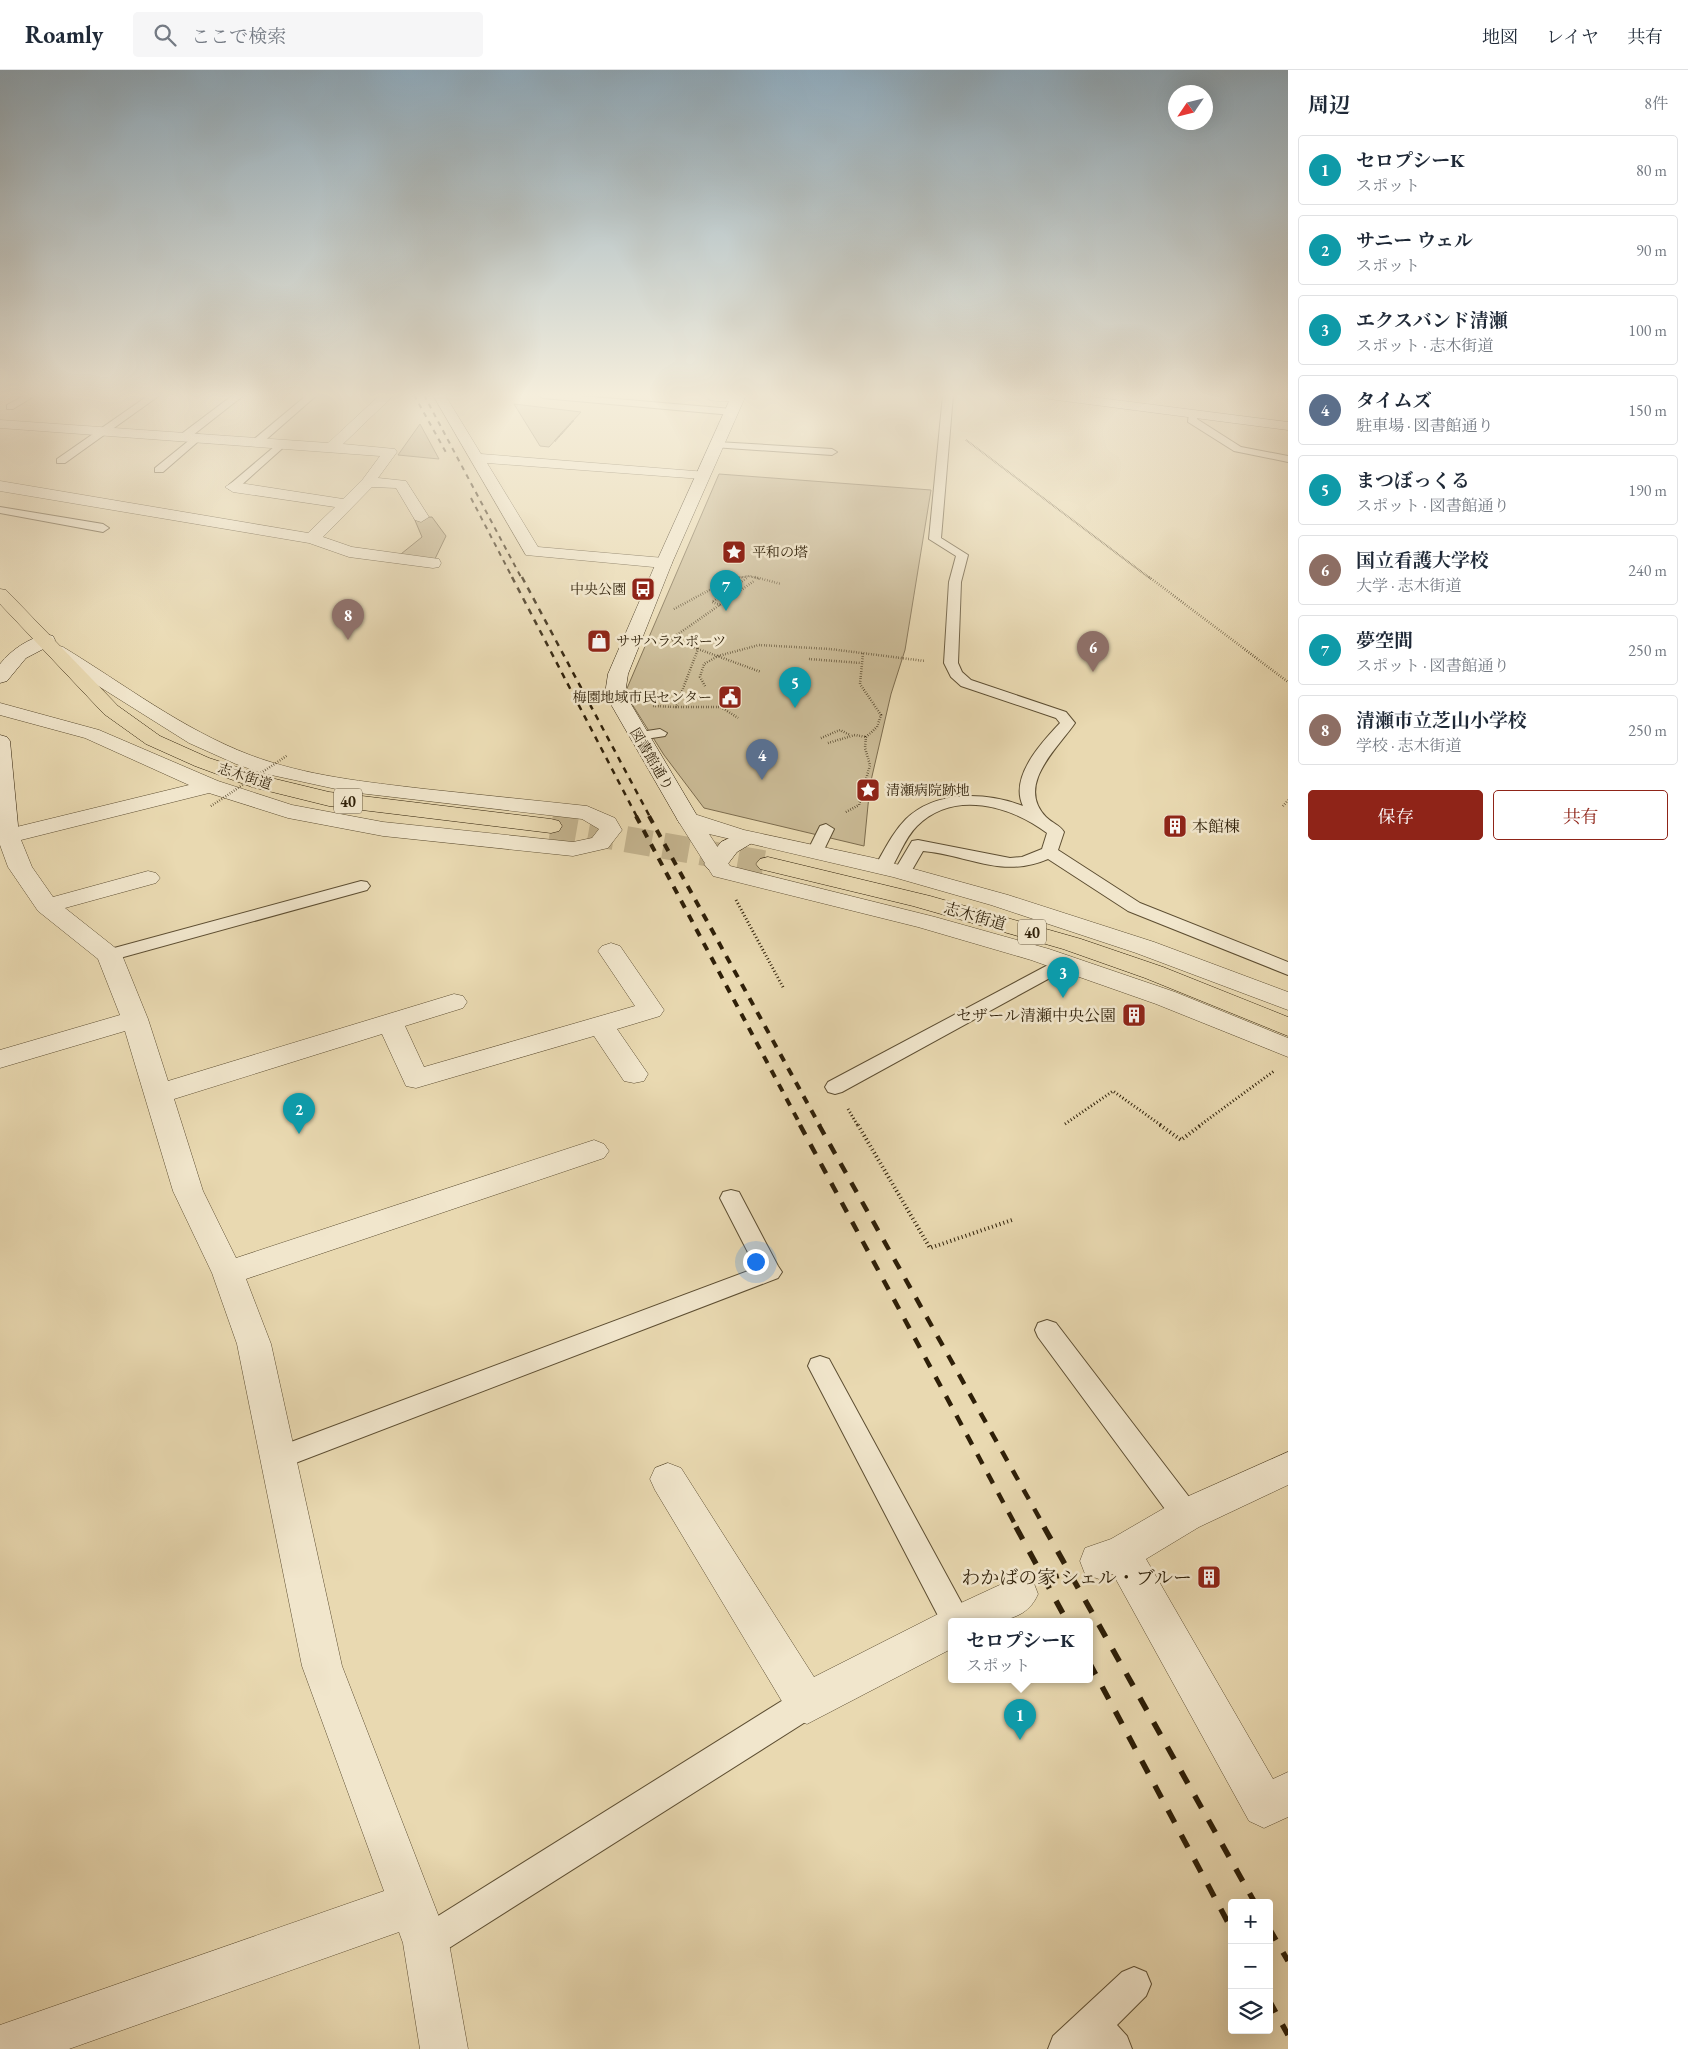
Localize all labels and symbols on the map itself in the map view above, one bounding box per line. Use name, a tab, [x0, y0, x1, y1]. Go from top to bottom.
north arrow	[1168, 85, 1213, 130]
place icon: 平和の塔	[721, 539, 747, 565]
place label: 平和の塔	[752, 543, 808, 561]
pin: 7	[710, 570, 742, 611]
bus stop icon: 中央公園	[630, 576, 656, 602]
place label: 中央公園	[570, 580, 626, 598]
pin: 8	[332, 599, 364, 640]
shop icon: ササハラスポーツ	[586, 628, 612, 654]
pin: 6	[1077, 631, 1109, 672]
place label: ササハラスポーツ	[616, 632, 726, 650]
pin: 5	[779, 667, 811, 708]
public building icon: 梅園地域市民センター	[717, 684, 743, 710]
place label: 梅園地域市民センター	[573, 688, 712, 706]
street label: 図書館通り	[626, 724, 678, 794]
pin: 4	[746, 739, 778, 780]
street label: 志木街道	[216, 759, 274, 793]
place icon: 清瀬病院跡地	[855, 777, 881, 803]
place label: 清瀬病院跡地	[886, 781, 970, 799]
road number: 40	[334, 788, 362, 814]
building icon: 本館棟	[1162, 813, 1188, 839]
place label: 本館棟	[1192, 816, 1240, 837]
street label: 志木街道	[941, 897, 1009, 935]
road number: 40	[1018, 920, 1046, 944]
pin: 3	[1047, 957, 1079, 998]
building icon: セザール清瀬中央公園	[1121, 1002, 1147, 1028]
place label: セザール清瀬中央公園	[956, 1005, 1116, 1026]
pin: 2	[283, 1093, 315, 1134]
your location	[743, 1249, 769, 1275]
building icon: わかばの家 シェル・ブルー	[1196, 1564, 1222, 1590]
place label: わかばの家 シェル・ブルー	[961, 1565, 1192, 1590]
pin: 1	[1004, 1699, 1036, 1740]

